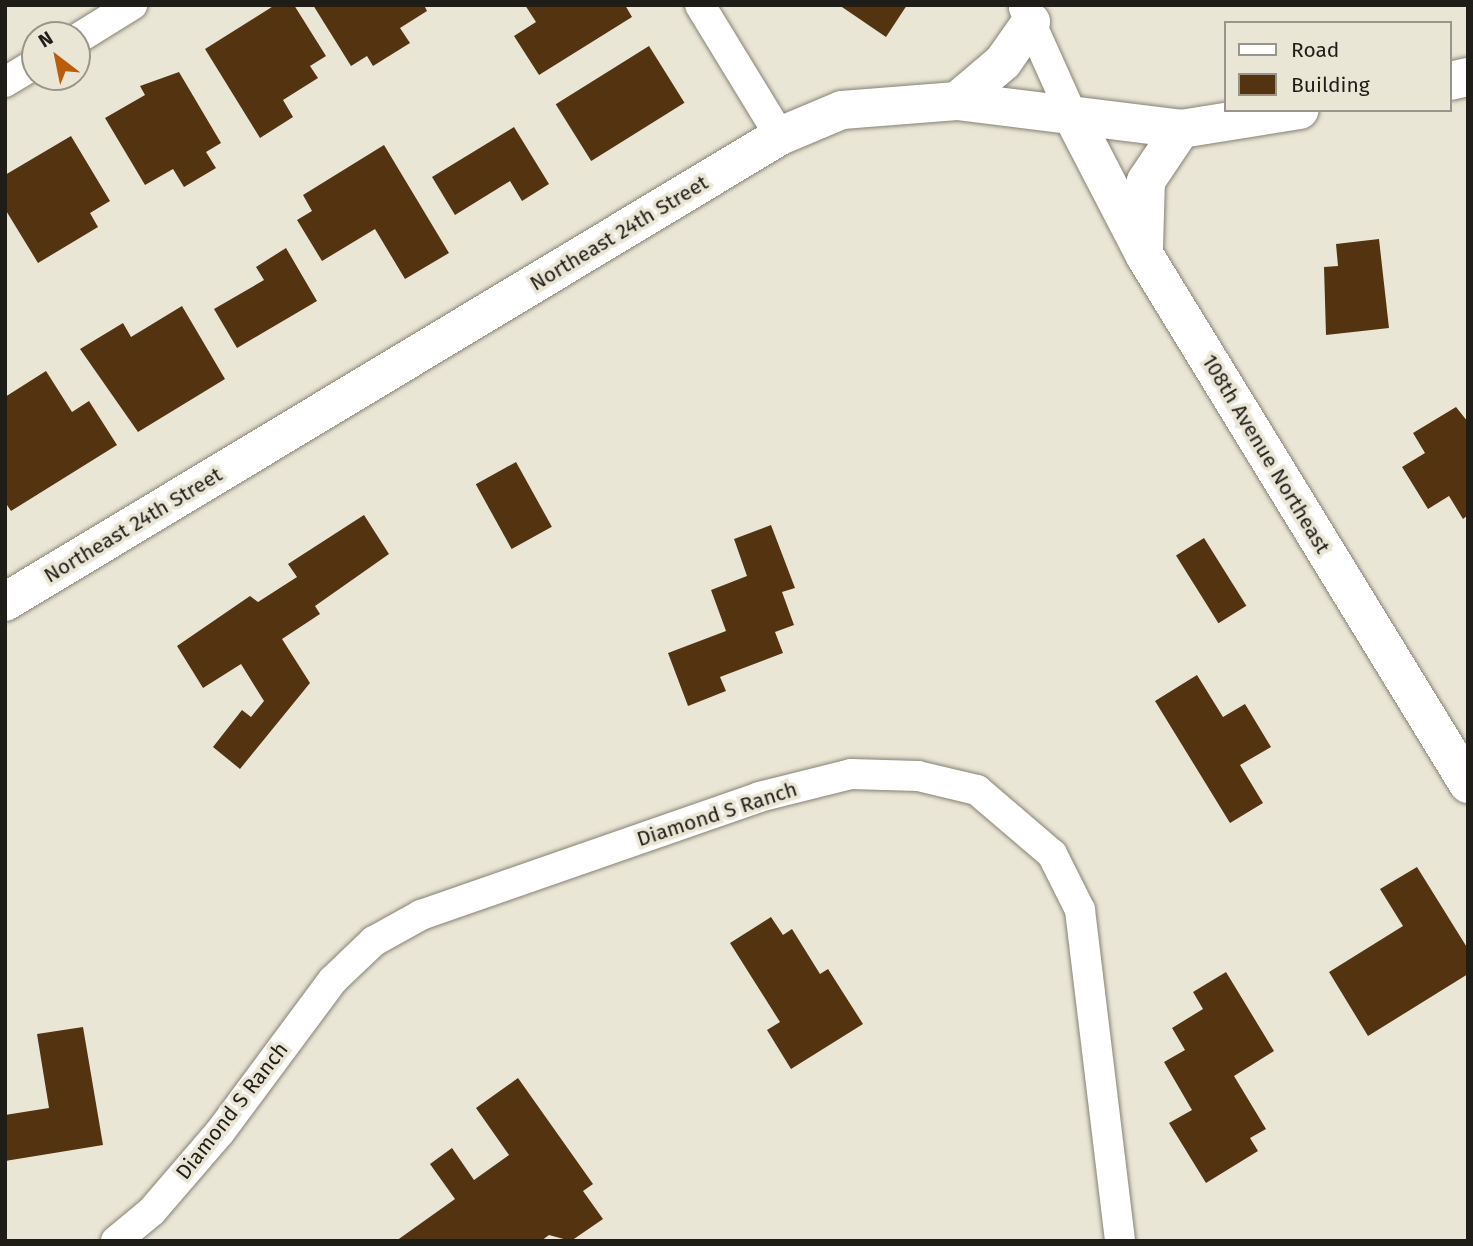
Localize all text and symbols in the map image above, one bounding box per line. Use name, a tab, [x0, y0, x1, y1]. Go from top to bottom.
north arrow	[21, 21, 91, 91]
legend	[1224, 21, 1452, 112]
text: N	[34, 26, 57, 53]
text: Road	[1291, 37, 1339, 63]
text: Building	[1291, 72, 1370, 98]
street label: Northeast 24th Street	[525, 170, 713, 296]
street label: 108th Avenue Northeast	[1197, 350, 1335, 558]
street label: Northeast 24th Street	[39, 462, 227, 588]
street label: Diamond S Ranch	[634, 776, 800, 852]
street label: Diamond S Ranch	[171, 1037, 293, 1185]

